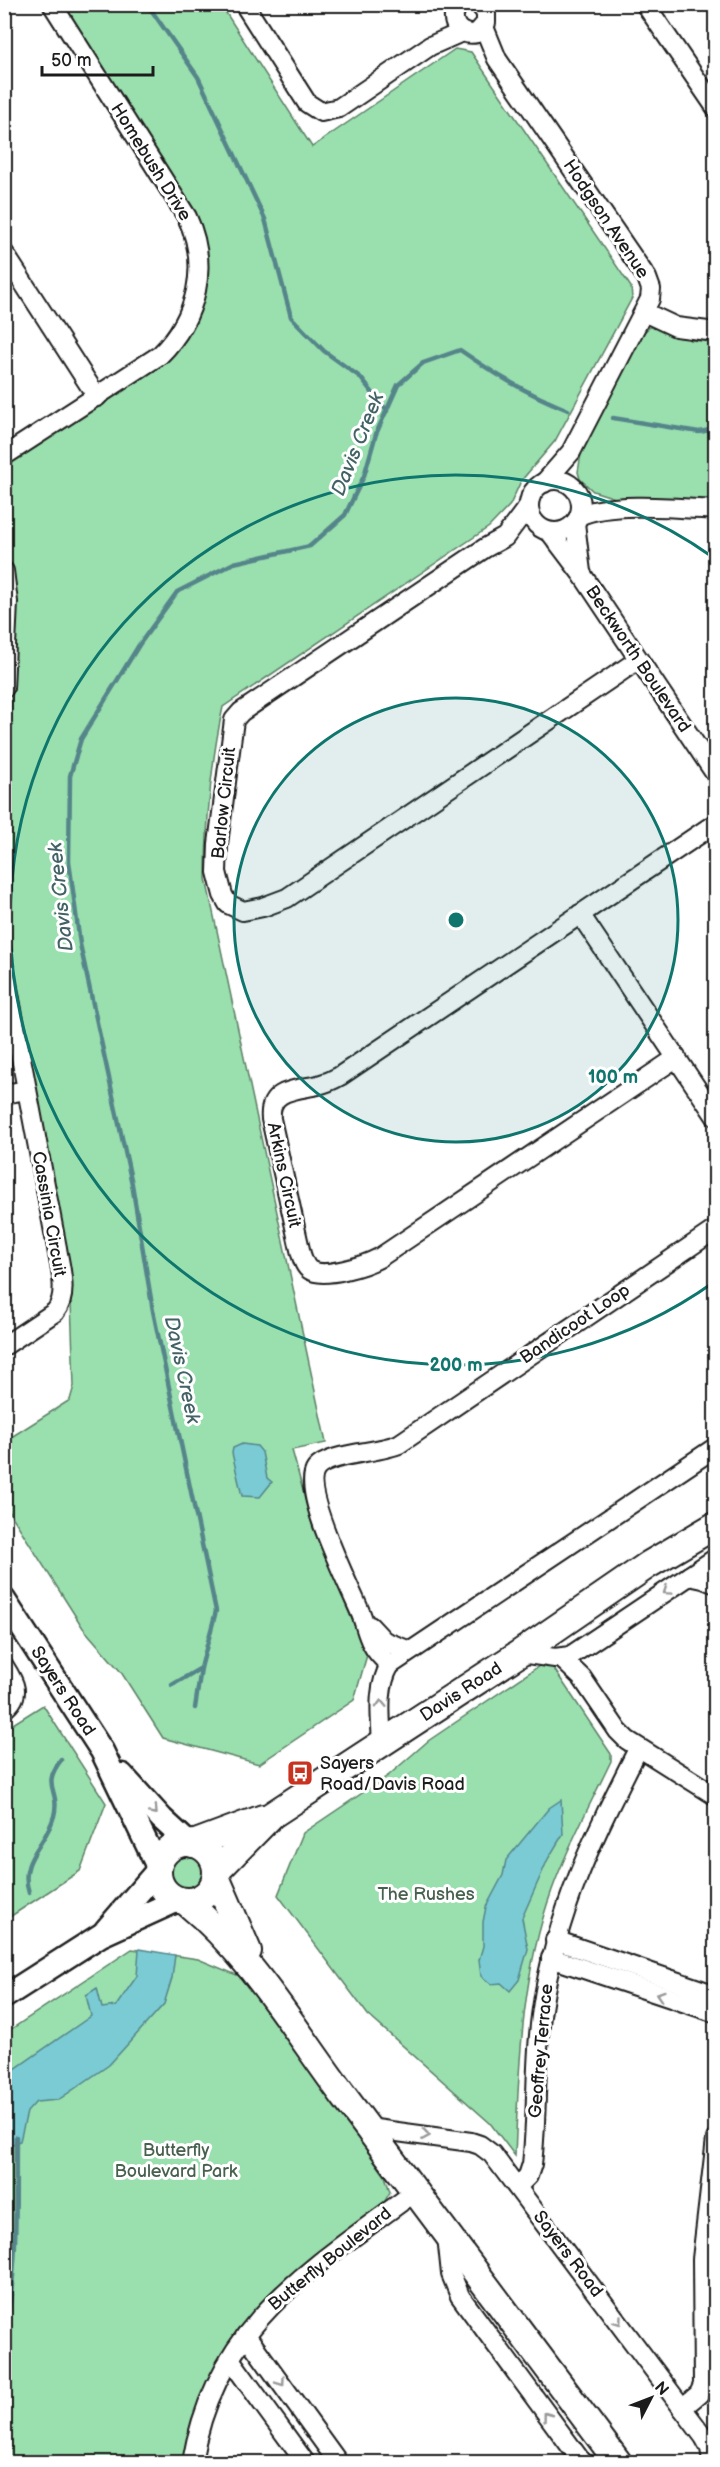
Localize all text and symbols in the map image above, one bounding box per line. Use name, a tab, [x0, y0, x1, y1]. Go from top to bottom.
scale bar	[42, 39, 153, 77]
text: 50 m	[51, 50, 92, 71]
street label: Homebush Drive	[106, 99, 196, 225]
street label: Hodgson Avenue	[559, 156, 654, 283]
water label: Davis Creek	[326, 388, 390, 499]
street label: Beckworth Boulevard	[581, 582, 695, 736]
street label: Barlow Circuit	[208, 746, 240, 860]
water label: Davis Creek	[43, 840, 79, 953]
centre of rings	[446, 910, 466, 930]
text: 100 m	[588, 1067, 638, 1088]
street label: Arkins Circuit	[263, 1121, 305, 1230]
street label: Cassinia Circuit	[28, 1150, 70, 1279]
street label: Bandicoot Loop	[516, 1279, 634, 1369]
water label: Davis Creek	[159, 1314, 205, 1427]
text: 200 m	[429, 1355, 483, 1376]
one-way arrow	[663, 1584, 674, 1595]
street label: Sayers Road	[26, 1642, 100, 1740]
street label: Davis Road	[416, 1658, 506, 1726]
one-way arrow	[375, 1699, 387, 1708]
place label: Sayers Road/Davis Road	[320, 1753, 465, 1795]
bus stop icon: Sayers Road/Davis Road	[285, 1758, 315, 1788]
one-way arrow	[147, 1805, 158, 1815]
park label: The Rushes	[377, 1884, 475, 1905]
street label: Geoffrey Terrace	[525, 1983, 557, 2119]
one-way arrow	[655, 1990, 666, 2002]
one-way arrow	[422, 2128, 431, 2140]
park label: Butterfly Boulevard Park	[115, 2140, 238, 2182]
street label: Butterfly Boulevard	[264, 2203, 396, 2315]
street label: Sayers Road	[529, 2207, 607, 2301]
one-way arrow	[611, 2314, 622, 2325]
north arrow	[621, 2368, 681, 2428]
one-way arrow	[274, 2376, 285, 2387]
text: N	[650, 2378, 672, 2400]
one-way arrow	[543, 2411, 554, 2422]

